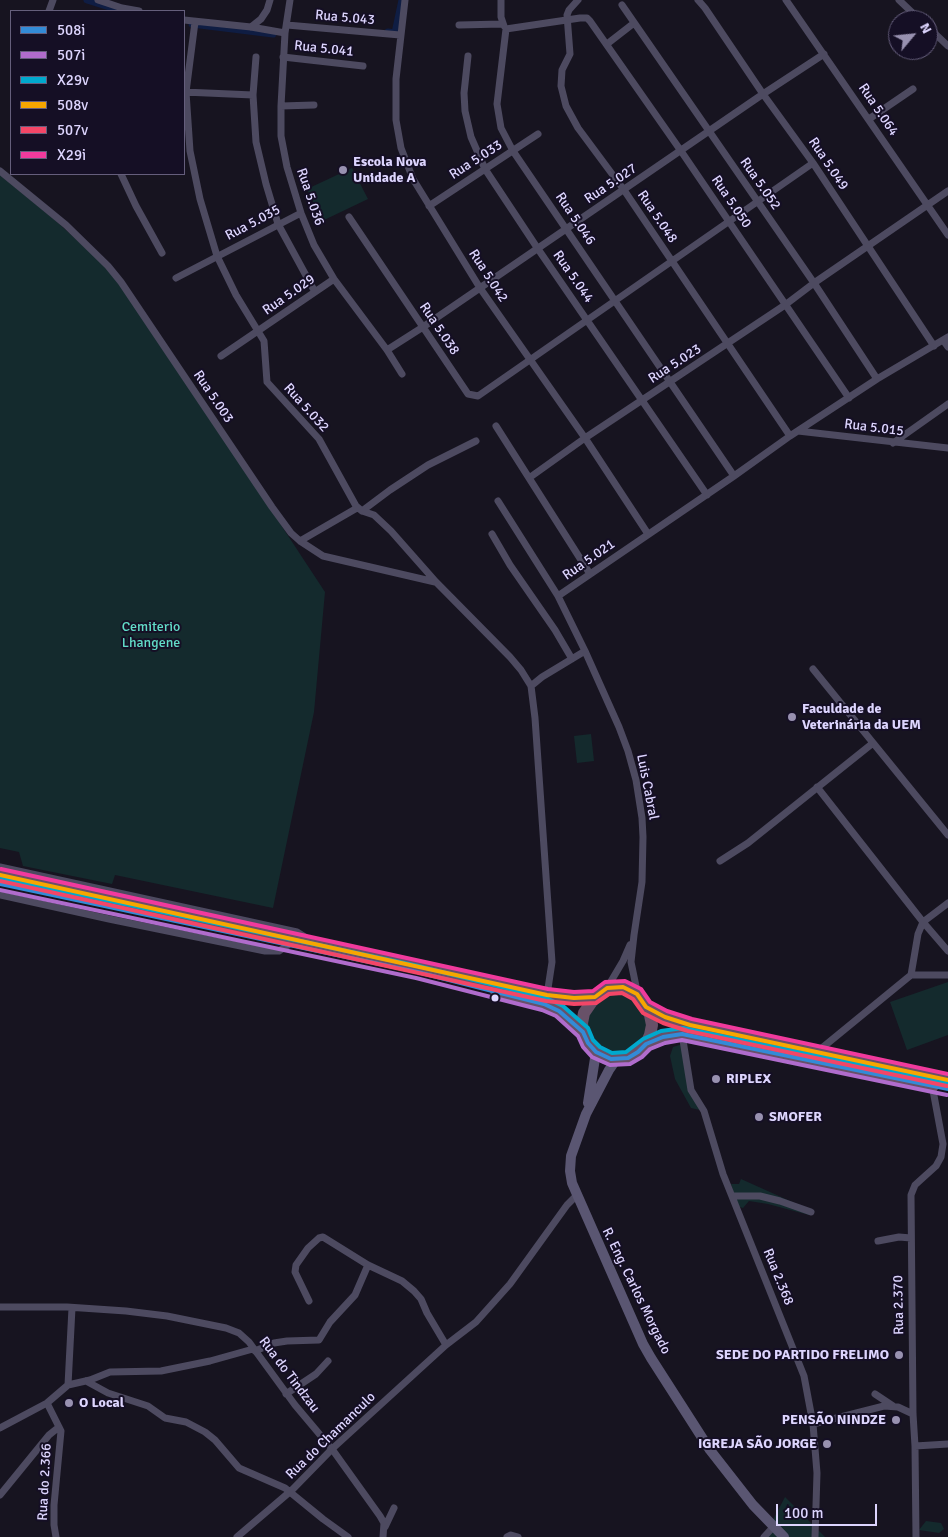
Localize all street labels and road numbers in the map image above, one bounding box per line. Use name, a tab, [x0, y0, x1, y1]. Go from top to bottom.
street label: Rua 5.043	[314, 7, 376, 29]
street label: Rua 5.041	[293, 38, 355, 60]
street label: Rua 5.064	[854, 80, 902, 140]
street label: Rua 5.049	[804, 134, 852, 194]
street label: Rua 5.033	[446, 137, 506, 183]
street label: Rua 5.052	[736, 155, 784, 213]
street label: Rua 5.027	[581, 160, 641, 208]
street label: Rua 5.036	[292, 166, 328, 228]
street label: Rua 5.050	[707, 172, 755, 232]
street label: Rua 5.048	[633, 187, 681, 247]
street label: Rua 5.046	[551, 189, 599, 249]
street label: Rua 5.035	[223, 202, 283, 244]
street label: Rua 5.042	[465, 246, 511, 306]
street label: Rua 5.044	[549, 248, 597, 306]
street label: Rua 5.029	[260, 271, 318, 319]
street label: Rua 5.038	[415, 299, 463, 359]
street label: Rua 5.023	[645, 341, 705, 387]
street label: Rua 5.003	[189, 367, 237, 427]
street label: Rua 5.032	[280, 380, 332, 436]
street label: Rua 5.015	[843, 416, 905, 440]
street label: Rua 5.021	[560, 536, 618, 584]
street label: Luis Cabral	[632, 753, 662, 821]
street label: R. Eng. Carlos Morgado	[598, 1225, 674, 1357]
street label: Rua 2.368	[759, 1246, 797, 1308]
street label: Rua 2.370	[890, 1275, 908, 1335]
street label: Rua do Tindzau	[255, 1334, 323, 1416]
street label: Rua do Chamanculo	[283, 1389, 379, 1483]
street label: Rua do 2.366	[35, 1443, 55, 1521]

